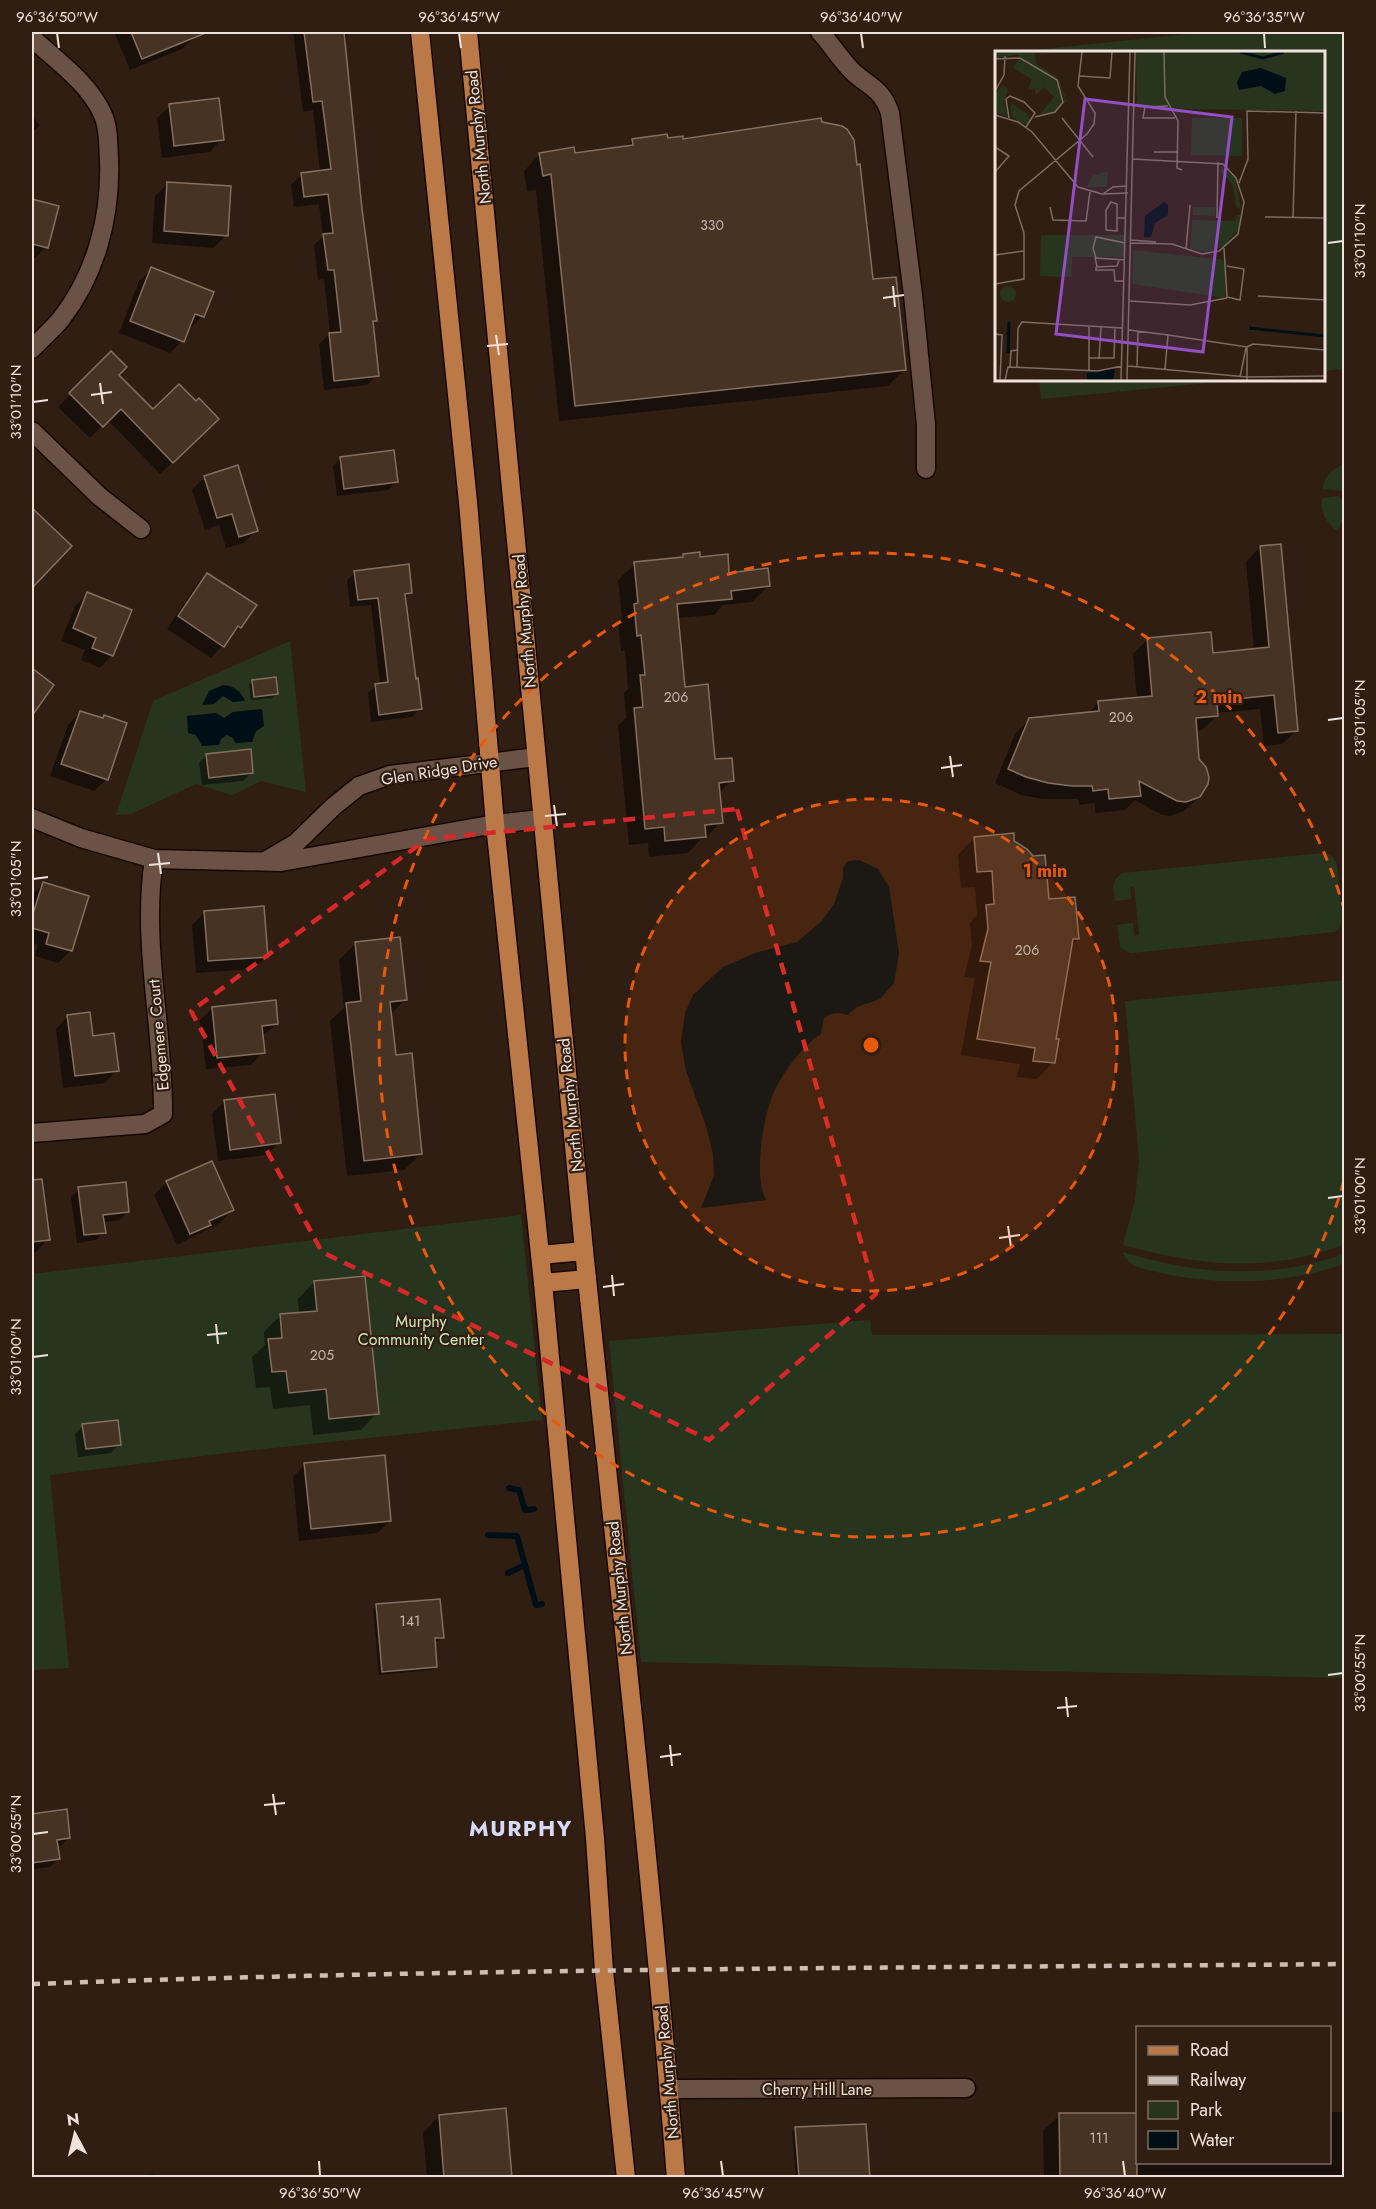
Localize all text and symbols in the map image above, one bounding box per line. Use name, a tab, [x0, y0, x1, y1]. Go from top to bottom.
text: 96°36'50"W	[16, 6, 98, 28]
text: 96°36'45"W	[418, 6, 500, 28]
text: 96°36'40"W	[820, 6, 902, 28]
text: 96°36'35"W	[1223, 6, 1305, 28]
inset map	[995, 51, 1325, 381]
street label: North Murphy Road	[460, 69, 497, 205]
text: 33°01'10"N	[1349, 204, 1371, 278]
house number: 330	[700, 215, 724, 235]
text: 33°01'10"N	[5, 365, 27, 439]
street label: North Murphy Road	[507, 553, 542, 689]
text: 33°01'05"N	[1349, 680, 1371, 756]
text: 2 min	[1195, 684, 1243, 710]
house number: 206	[664, 687, 688, 707]
house number: 206	[1109, 707, 1133, 727]
street label: Glen Ridge Drive	[379, 750, 499, 791]
text: 33°01'05"N	[5, 841, 27, 917]
text: 1 min	[1023, 858, 1067, 884]
house number: 206	[1015, 940, 1039, 960]
street label: Edgemere Court	[142, 978, 175, 1092]
centre of rings	[861, 1035, 881, 1055]
street label: North Murphy Road	[552, 1037, 589, 1173]
text: 33°01'00"N	[1349, 1157, 1371, 1235]
park label: Murphy Community Center	[358, 1310, 485, 1351]
text: 33°01'00"N	[5, 1318, 27, 1396]
house number: 205	[310, 1345, 334, 1365]
street label: North Murphy Road	[601, 1520, 638, 1656]
house number: 141	[400, 1611, 420, 1631]
text: 33°00'55"N	[1349, 1634, 1371, 1712]
text: 33°00'55"N	[5, 1795, 27, 1873]
district label: MURPHY	[469, 1812, 573, 1844]
street label: North Murphy Road	[650, 2004, 685, 2140]
legend	[1136, 2026, 1331, 2164]
text: Road	[1190, 2037, 1229, 2063]
text: Railway	[1190, 2067, 1246, 2093]
street label: Cherry Hill Lane	[762, 2078, 872, 2101]
text: Park	[1190, 2097, 1222, 2123]
north arrow	[45, 2104, 105, 2164]
text: N	[66, 2107, 81, 2132]
text: Water	[1190, 2127, 1235, 2153]
house number: 111	[1090, 2128, 1108, 2148]
text: 96°36'50"W	[279, 2182, 361, 2204]
text: 96°36'45"W	[682, 2182, 764, 2204]
text: 96°36'40"W	[1084, 2182, 1166, 2204]

